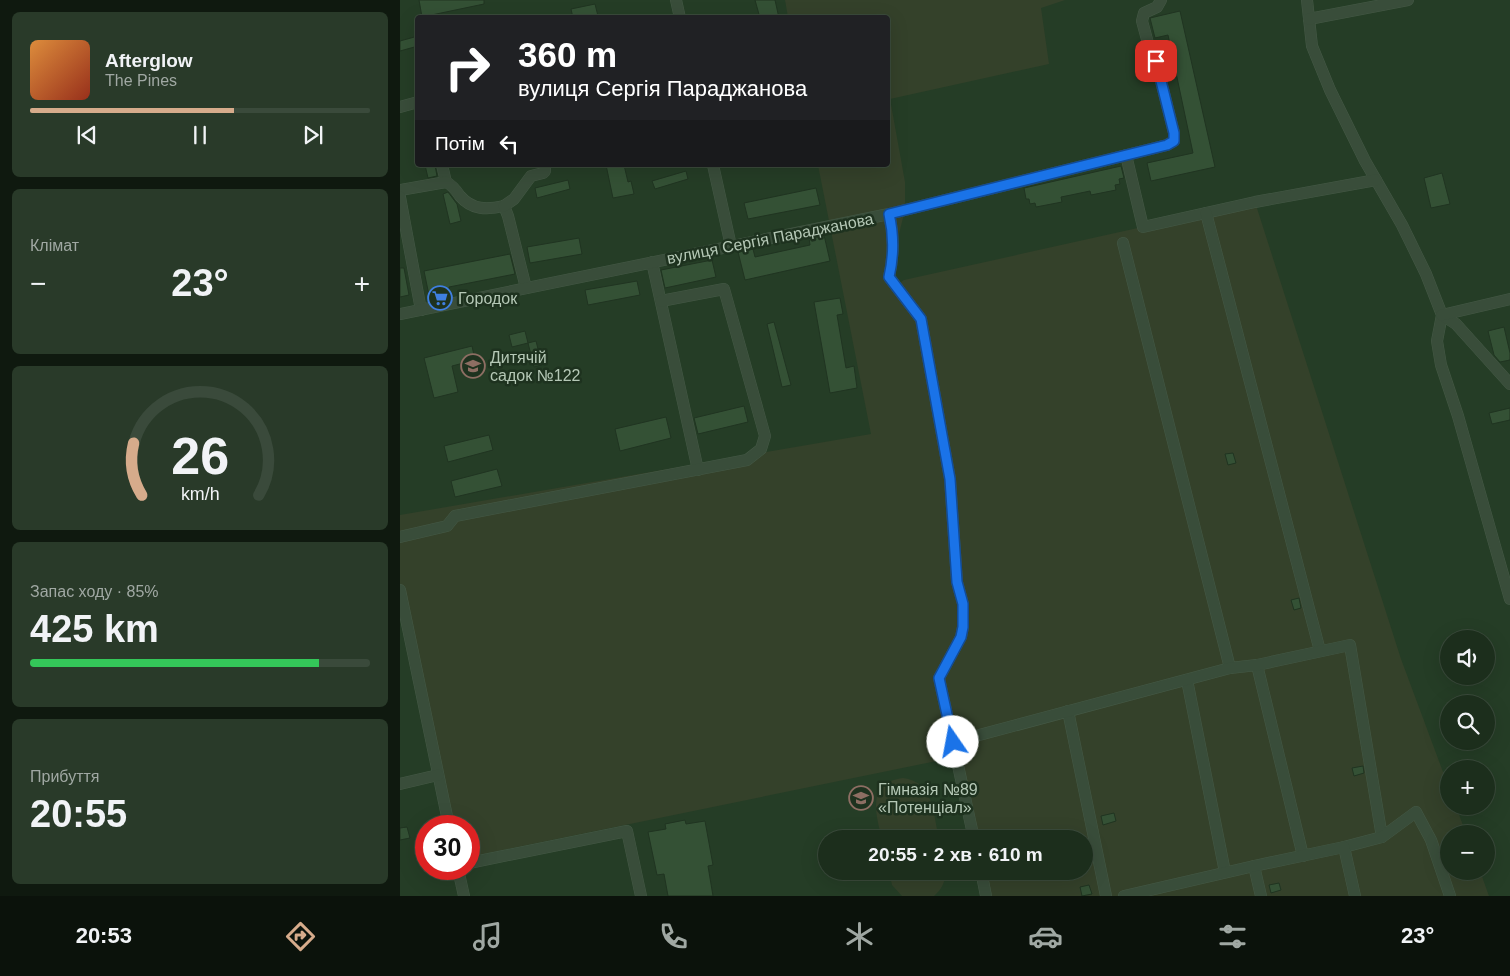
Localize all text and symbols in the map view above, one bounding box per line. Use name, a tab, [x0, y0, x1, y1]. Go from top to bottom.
icon: right	[435, 35, 500, 100]
text: 360 m	[518, 35, 617, 74]
pin	[1135, 40, 1177, 82]
icon: arrive	[1142, 47, 1170, 75]
text: Afterglow	[105, 50, 193, 71]
text: The Pines	[105, 72, 177, 89]
text: вулиця Сергія Параджанова	[518, 76, 807, 101]
icon: previous	[73, 121, 101, 149]
icon: pause	[186, 121, 214, 149]
icon: next	[299, 121, 327, 149]
icon: left	[495, 130, 523, 158]
text: Потім	[435, 133, 485, 154]
street label: вулиця Сергія Параджанова	[665, 210, 875, 267]
text: Клімат	[30, 237, 79, 254]
text: 23°	[171, 262, 229, 304]
text: −	[30, 268, 46, 299]
text: +	[354, 268, 370, 299]
supermarket icon: Городок	[427, 285, 453, 311]
place label: Городок	[458, 290, 518, 307]
place label: Дитячій садок №122	[490, 349, 581, 384]
school or university icon: Дитячій садок №122	[460, 353, 486, 379]
text: 26	[171, 427, 229, 485]
text: km/h	[181, 484, 219, 504]
text: Запас ходу · 85%	[30, 583, 159, 600]
text: 425 km	[30, 608, 159, 650]
map controls	[1440, 630, 1495, 880]
button: sound	[1440, 630, 1495, 685]
button: search	[1440, 695, 1495, 750]
position arrow	[926, 715, 978, 767]
button: +	[1440, 760, 1495, 815]
text: Прибуття	[30, 768, 99, 785]
place label: Гімназія №89 «Потенціал»	[878, 781, 978, 816]
school or university icon: Гімназія №89 «Потенціал»	[848, 785, 874, 811]
text: 20:55	[30, 793, 127, 835]
speed limit sign: 30	[415, 815, 480, 880]
button: −	[1440, 825, 1495, 880]
text: 20:55 · 2 хв · 610 m	[868, 844, 1043, 865]
icon: directions	[283, 919, 318, 954]
icon: music	[470, 919, 505, 954]
icon: phone	[656, 919, 691, 954]
icon: climate	[842, 919, 877, 954]
icon: car	[1028, 919, 1063, 954]
icon: filters	[1215, 919, 1250, 954]
text: 20:53	[76, 923, 132, 948]
text: 23°	[1401, 923, 1434, 948]

